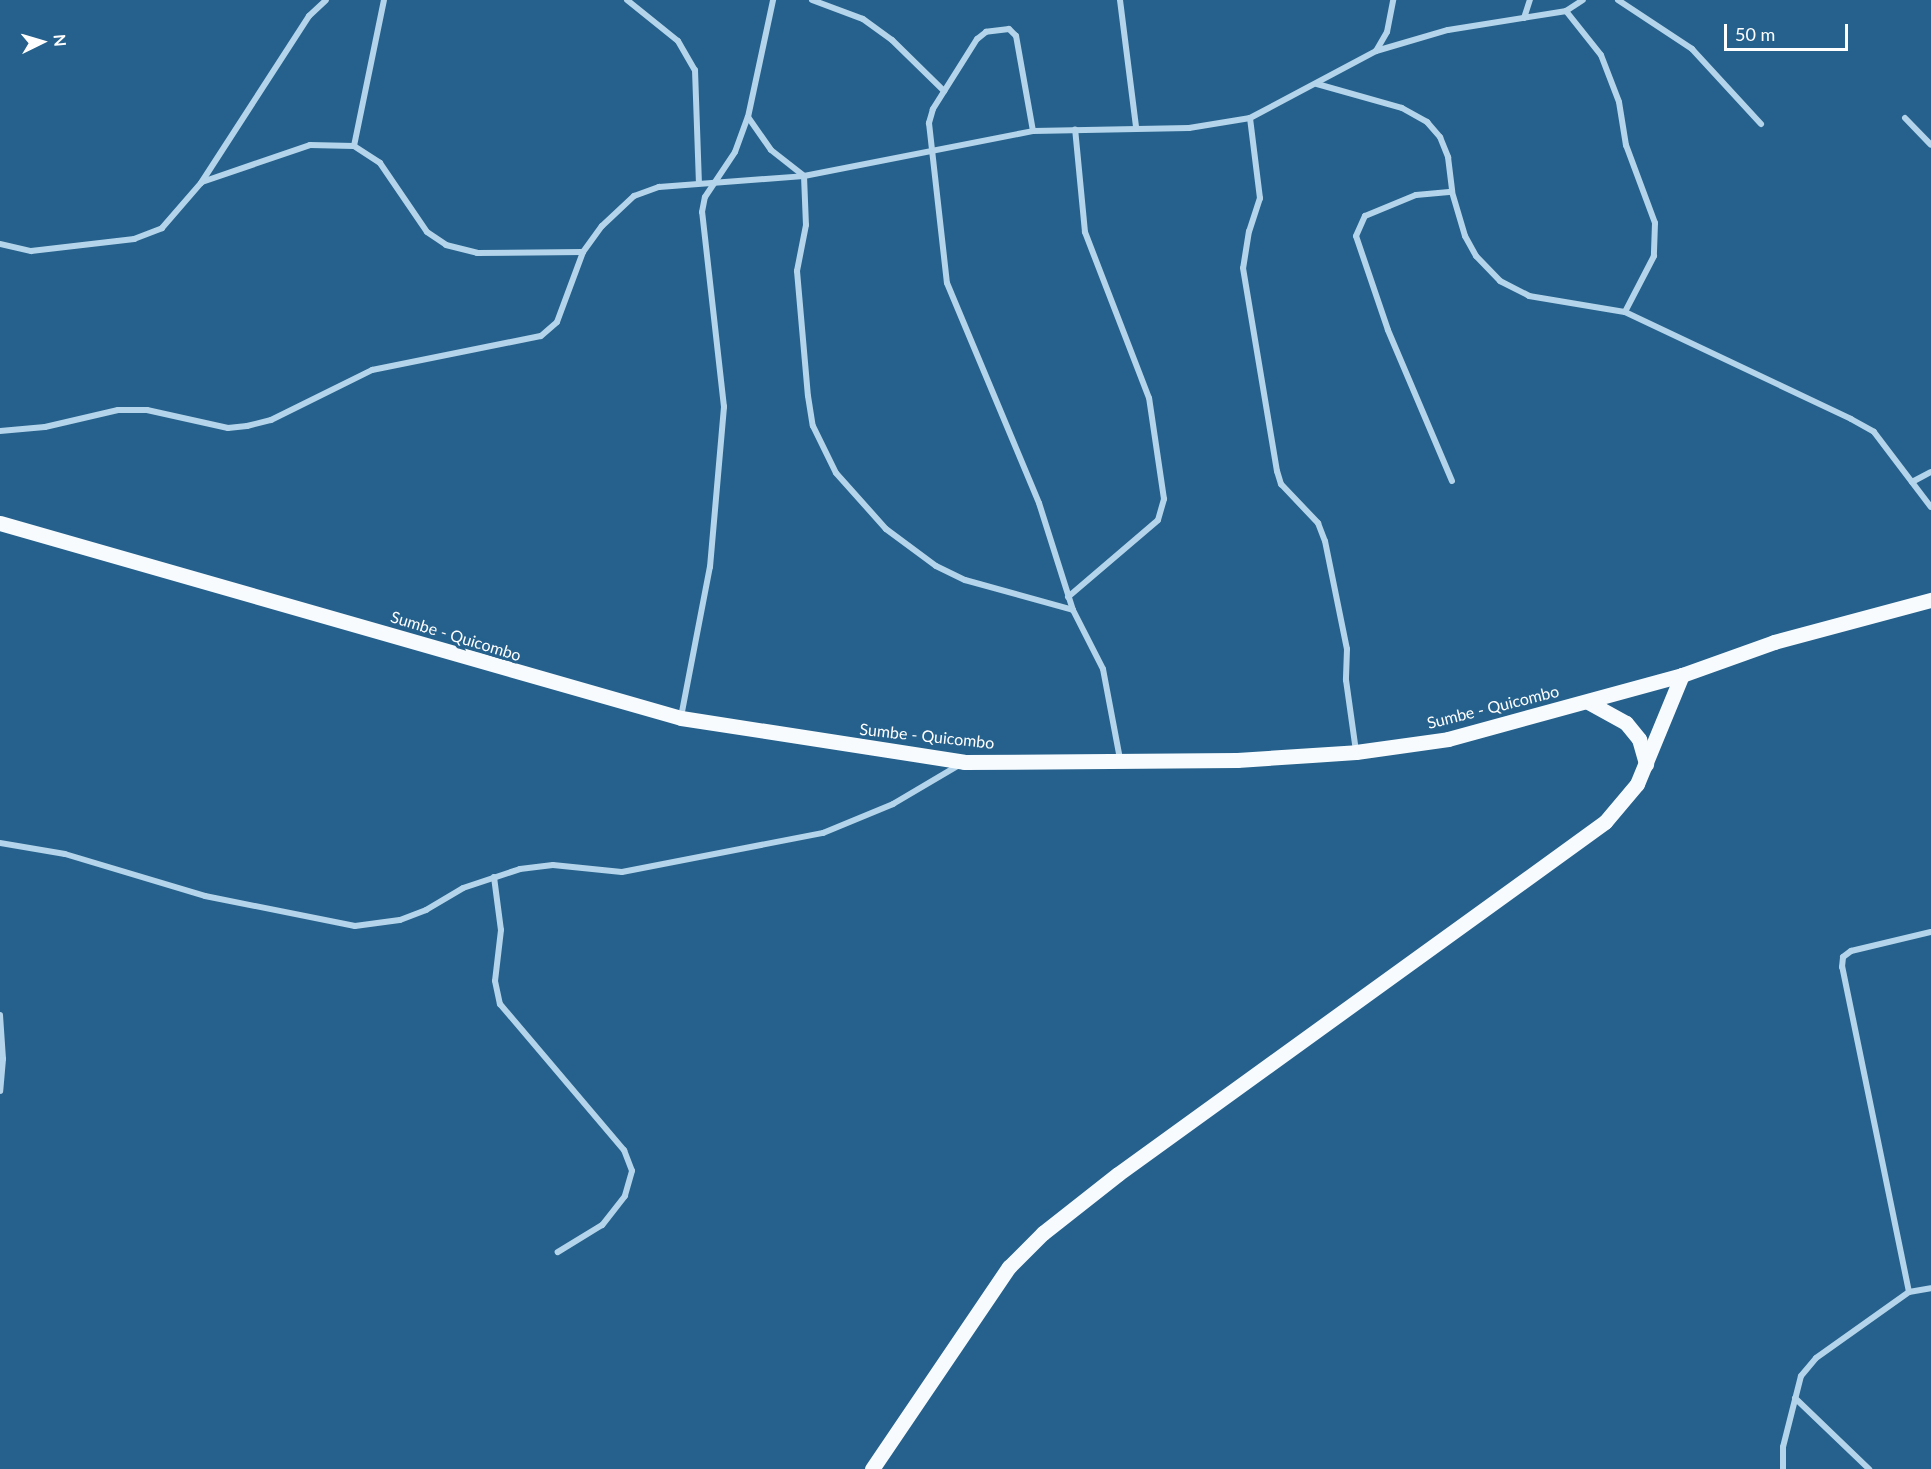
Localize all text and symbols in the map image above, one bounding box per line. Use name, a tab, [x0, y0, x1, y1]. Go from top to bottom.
north arrow	[12, 12, 72, 72]
scale bar	[1727, 12, 1852, 50]
text: 50 m	[1735, 23, 1775, 45]
text: N	[50, 33, 70, 47]
street label: Sumbe - Quicombo	[388, 607, 524, 665]
street label: Sumbe - Quicombo	[1425, 681, 1561, 733]
street label: Sumbe - Quicombo	[859, 719, 995, 753]

